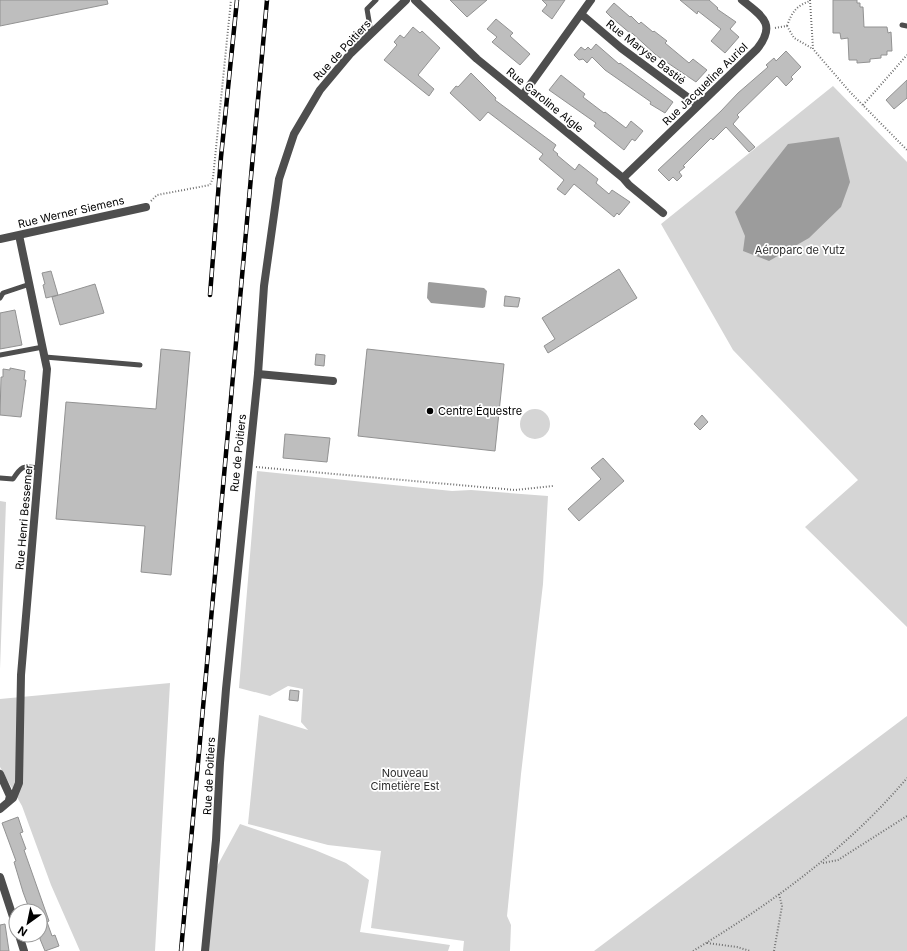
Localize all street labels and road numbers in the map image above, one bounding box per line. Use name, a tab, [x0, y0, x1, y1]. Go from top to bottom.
street label: Rue de Poitiers	[310, 16, 374, 83]
street label: Rue Maryse Bastié	[604, 17, 688, 87]
street label: Rue Jacqueline Auriol	[659, 40, 751, 128]
street label: Rue Caroline Aigle	[504, 65, 586, 135]
street label: Rue Werner Siemens	[16, 193, 126, 231]
street label: Rue de Poitiers	[227, 413, 249, 493]
street label: Rue Henri Bessemer	[12, 464, 36, 570]
street label: Rue de Poitiers	[200, 736, 218, 815]

